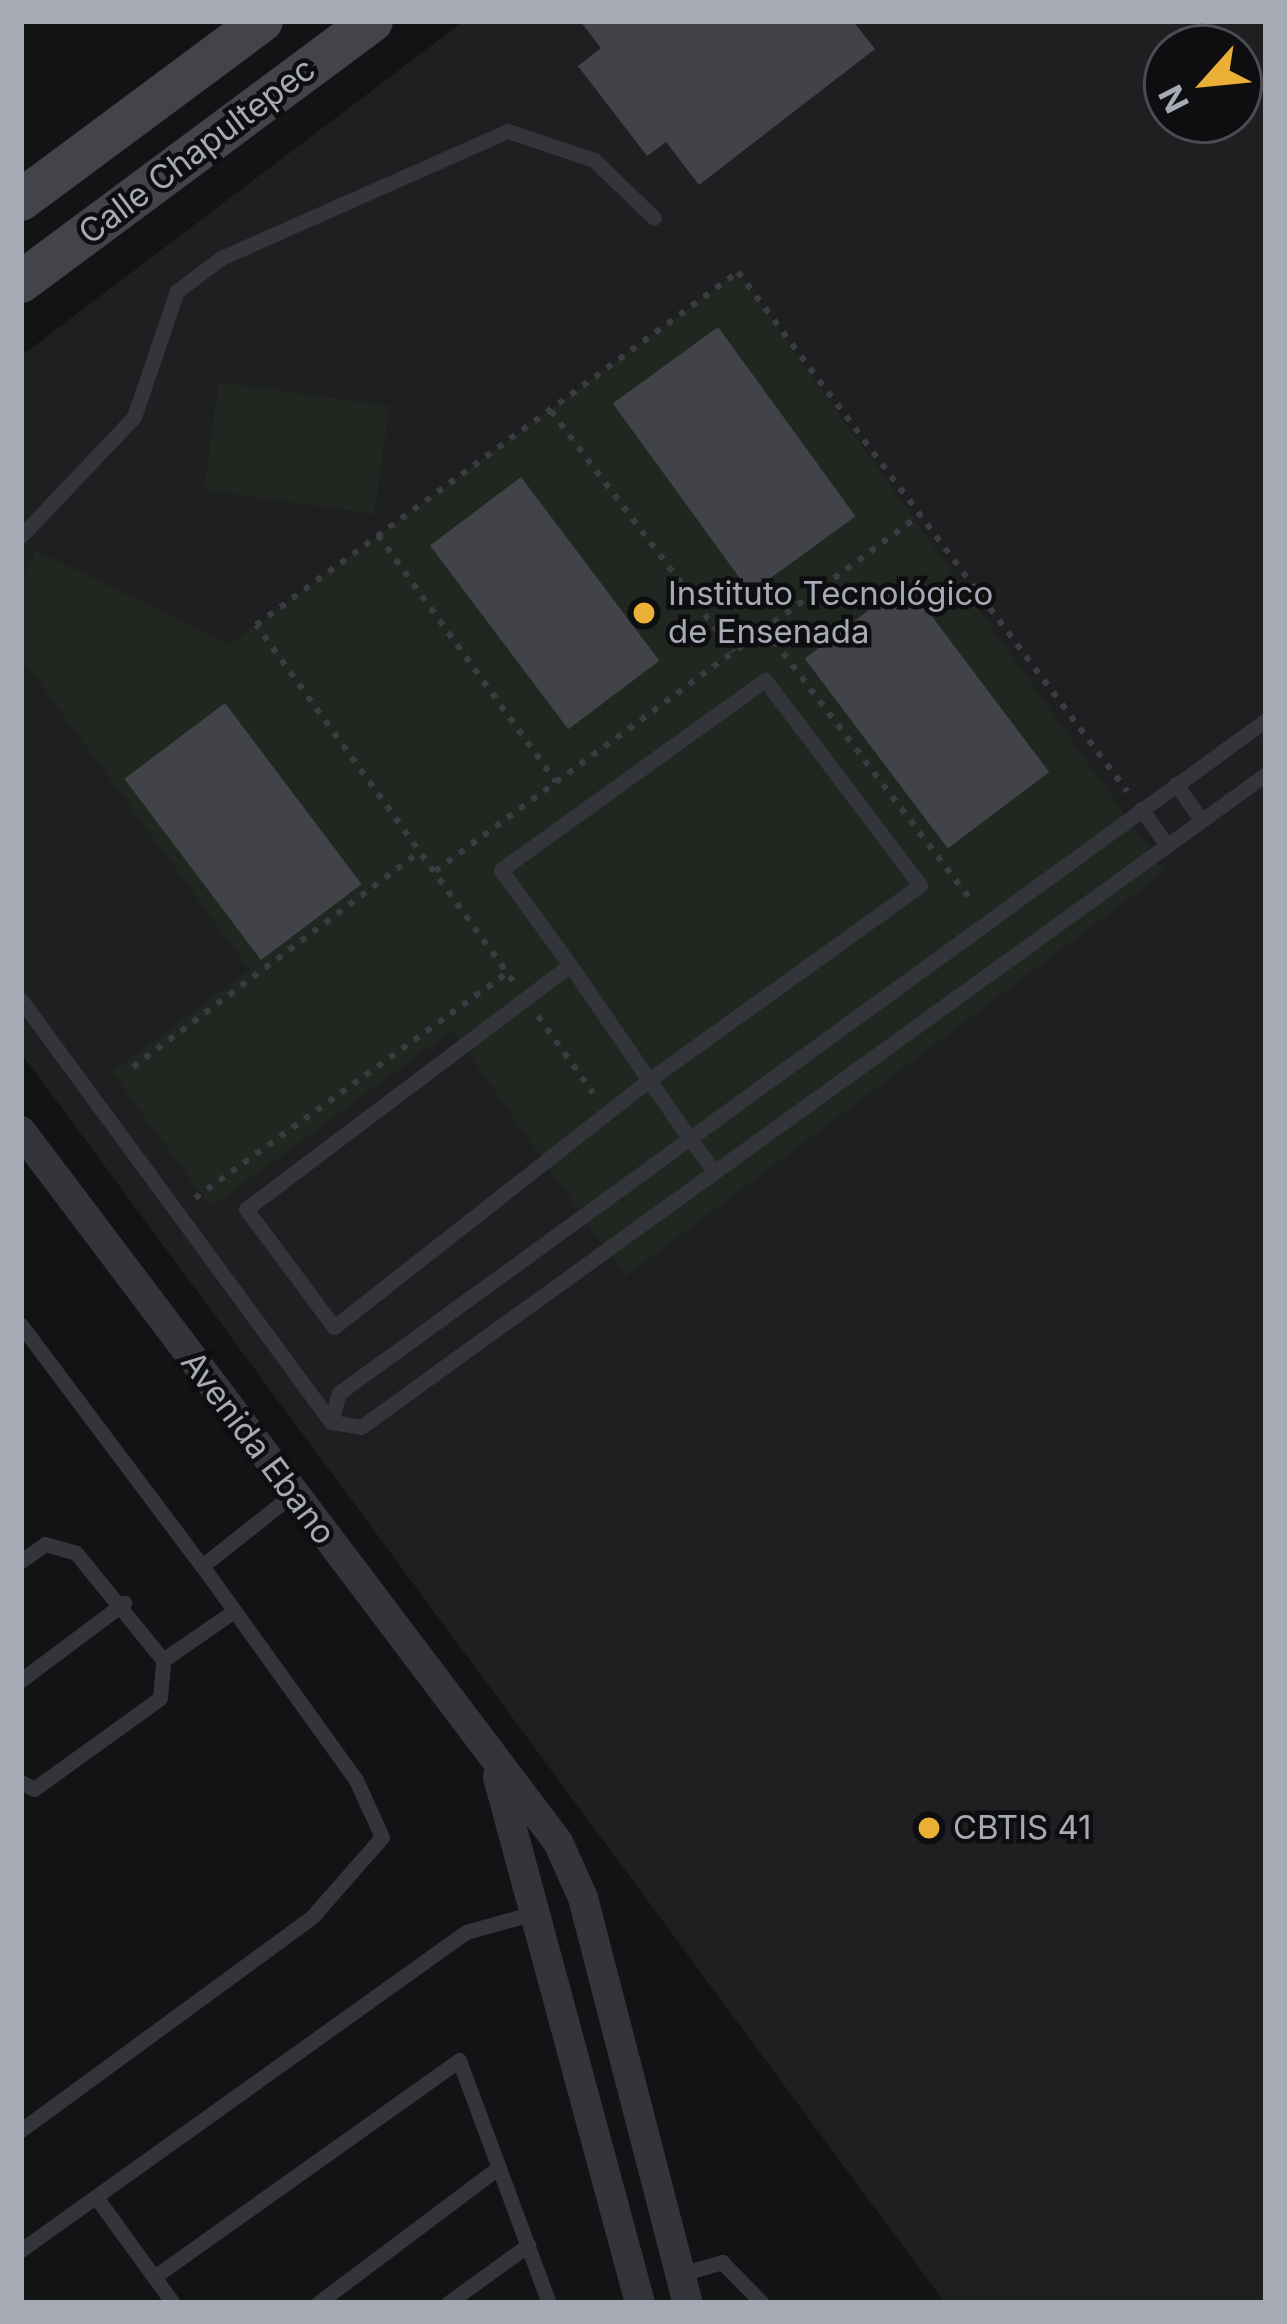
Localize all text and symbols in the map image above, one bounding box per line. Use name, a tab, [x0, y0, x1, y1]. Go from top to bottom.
north arrow	[1143, 24, 1263, 144]
street label: Calle Chapultepec	[71, 49, 323, 253]
text: N	[1150, 79, 1197, 119]
place label: Instituto Tecnológico de Ensenada	[668, 574, 993, 652]
marker: Instituto Tecnológico de Ensenada	[631, 600, 657, 626]
street label: Avenida Ebano	[173, 1344, 343, 1552]
place label: CBTIS 41	[953, 1808, 1092, 1848]
marker: CBTIS 41	[916, 1815, 942, 1841]

